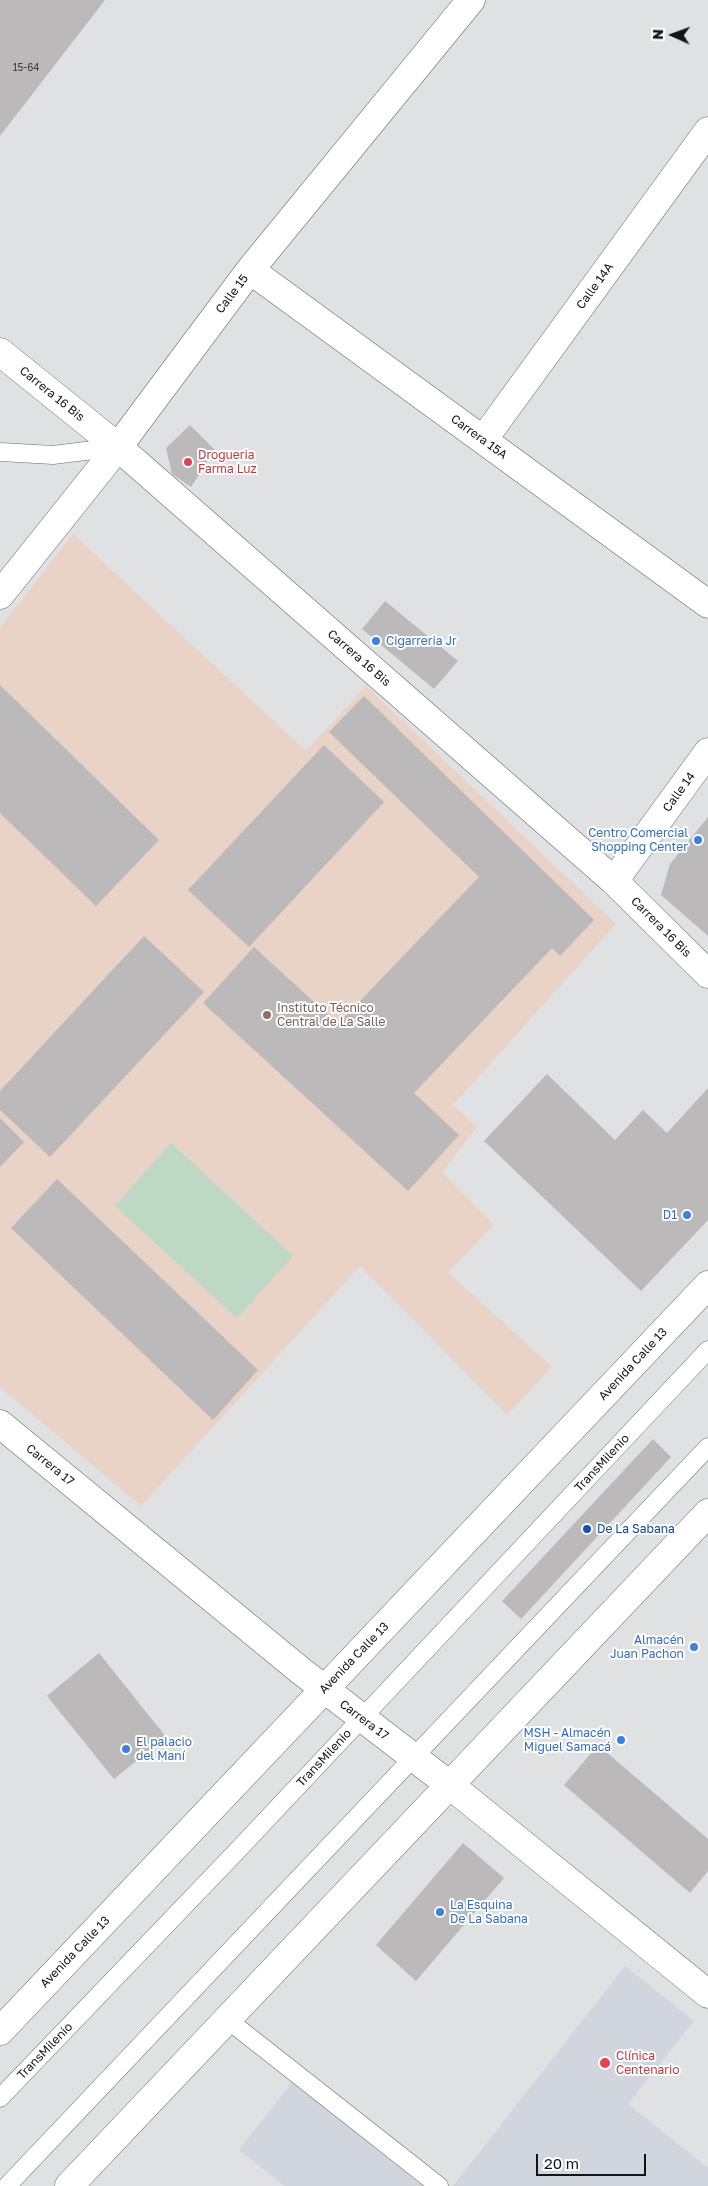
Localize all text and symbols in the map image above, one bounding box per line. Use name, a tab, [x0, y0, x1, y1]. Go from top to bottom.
north arrow	[648, 10, 698, 60]
text: N	[649, 29, 666, 40]
house number: 15-64	[13, 62, 39, 74]
street label: Calle 14A	[573, 260, 617, 312]
street label: Calle 15	[213, 272, 251, 316]
street label: Carrera 16 Bis	[17, 363, 87, 425]
street label: Carrera 15A	[448, 412, 510, 462]
place label: Drogueria Farma Luz	[198, 448, 257, 476]
marker: Drogueria Farma Luz	[182, 456, 194, 468]
street label: Carrera 16 Bis	[324, 627, 394, 689]
place label: Cigarreria Jr	[386, 634, 457, 648]
marker: Cigarreria Jr	[370, 635, 382, 647]
street label: Calle 14	[660, 769, 698, 815]
place label: Centro Comercial Shopping Center	[588, 826, 688, 854]
marker: Centro Comercial Shopping Center	[692, 834, 704, 846]
street label: Carrera 16 Bis	[628, 894, 694, 960]
place label: Instituto Técnico Central de La Salle	[277, 1001, 385, 1029]
marker: Instituto Técnico Central de La Salle	[261, 1009, 273, 1021]
place label: D1	[663, 1208, 677, 1222]
marker: D1	[681, 1209, 693, 1221]
street label: Avenida Calle 13	[596, 1325, 670, 1403]
street label: TransMilenio	[572, 1431, 632, 1495]
street label: Carrera 17	[23, 1441, 77, 1489]
place label: De La Sabana	[597, 1522, 675, 1536]
marker: De La Sabana	[581, 1523, 593, 1535]
street label: Avenida Calle 13	[316, 1619, 392, 1697]
place label: Almacén Juan Pachon	[610, 1633, 684, 1661]
marker: Almacén Juan Pachon	[688, 1641, 700, 1653]
street label: Carrera 17	[337, 1697, 391, 1743]
street label: TransMilenio	[294, 1726, 354, 1790]
place label: MSH - Almacén Miguel Samacá	[523, 1726, 611, 1754]
marker: MSH - Almacén Miguel Samacá	[615, 1734, 627, 1746]
place label: El palacio del Maní	[136, 1735, 192, 1763]
marker: El palacio del Maní	[120, 1743, 132, 1755]
place label: La Esquina De La Sabana	[450, 1898, 528, 1926]
marker: La Esquina De La Sabana	[434, 1906, 446, 1918]
street label: Avenida Calle 13	[37, 1913, 113, 1991]
street label: TransMilenio	[14, 2020, 76, 2082]
place label: Clínica Centenario	[616, 2049, 679, 2077]
marker: Clínica Centenario	[598, 2056, 612, 2070]
scale bar	[538, 2144, 648, 2176]
text: 20 m	[544, 2154, 579, 2172]

